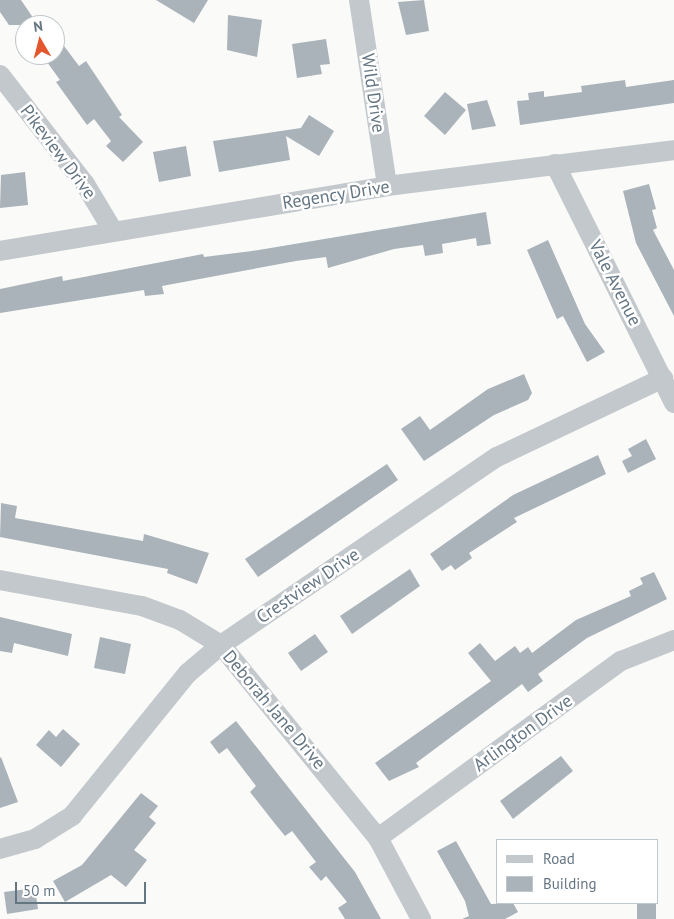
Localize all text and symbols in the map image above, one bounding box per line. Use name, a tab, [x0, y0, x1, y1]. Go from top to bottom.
north arrow	[15, 15, 65, 65]
text: N	[32, 17, 44, 36]
street label: Wild Drive	[357, 52, 389, 134]
street label: Pikeview Drive	[15, 100, 101, 204]
street label: Regency Drive	[281, 176, 391, 214]
street label: Vale Avenue	[584, 236, 646, 330]
street label: Crestview Drive	[252, 544, 364, 628]
street label: Deborah Jane Drive	[218, 646, 330, 774]
street label: Arlington Drive	[469, 690, 577, 776]
legend	[497, 839, 659, 904]
text: Road	[543, 849, 575, 868]
scale bar	[18, 872, 149, 904]
text: Building	[543, 874, 597, 893]
text: 50 m	[23, 881, 56, 900]

